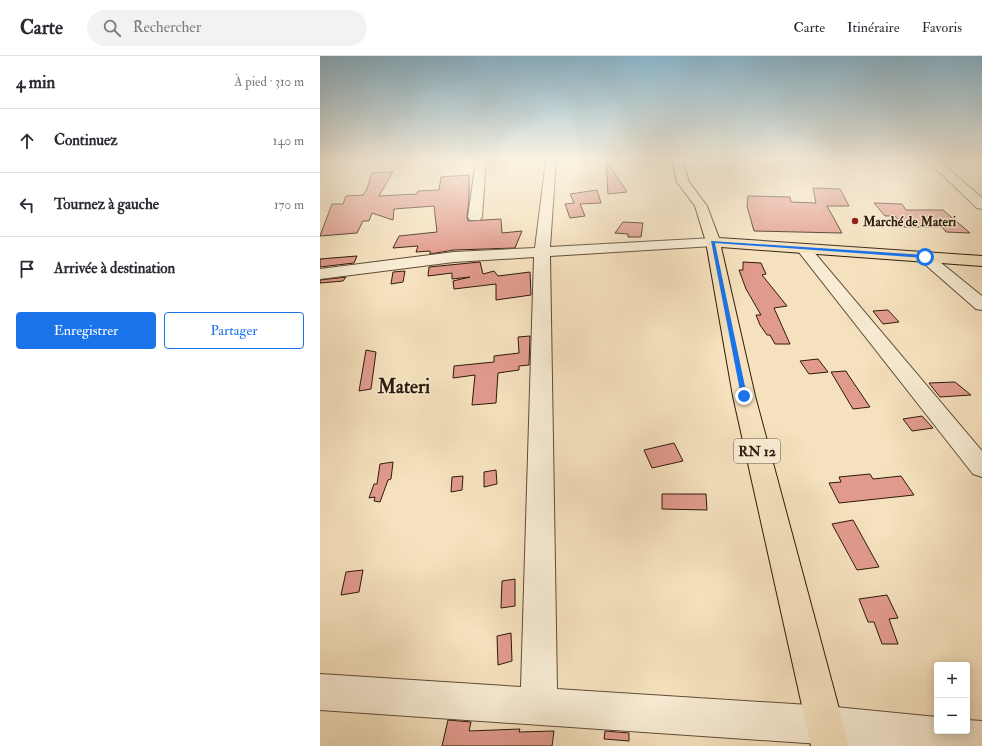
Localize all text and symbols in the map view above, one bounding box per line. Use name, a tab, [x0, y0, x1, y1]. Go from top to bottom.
search box	[87, 10, 367, 46]
text: Carte	[20, 16, 63, 40]
icon: search	[101, 17, 123, 39]
text: Rechercher	[133, 18, 201, 37]
text: Carte	[794, 19, 825, 36]
text: Itinéraire	[847, 19, 900, 36]
text: Favoris	[922, 19, 962, 36]
text: 4 min	[16, 72, 55, 93]
text: À pied · 310 m	[234, 74, 304, 90]
icon: ahead	[16, 130, 38, 152]
text: Continuez	[54, 131, 118, 150]
text: 140 m	[273, 133, 304, 149]
icon: left	[16, 194, 38, 216]
text: Tournez à gauche	[54, 195, 159, 214]
text: 170 m	[274, 197, 304, 213]
place label: Marché de Materi	[862, 214, 957, 230]
marker: Marché de Materi	[850, 216, 860, 226]
route start	[916, 248, 934, 266]
icon: arrive	[16, 258, 38, 280]
text: Arrivée à destination	[54, 259, 175, 278]
button: Enregistrer	[16, 312, 156, 349]
button: Partager	[164, 312, 304, 349]
district label: Materi	[377, 375, 430, 399]
route end	[735, 387, 753, 405]
road number: RN 12	[734, 439, 780, 463]
map controls	[934, 662, 970, 734]
button: +	[934, 662, 970, 698]
button: −	[934, 698, 970, 734]

